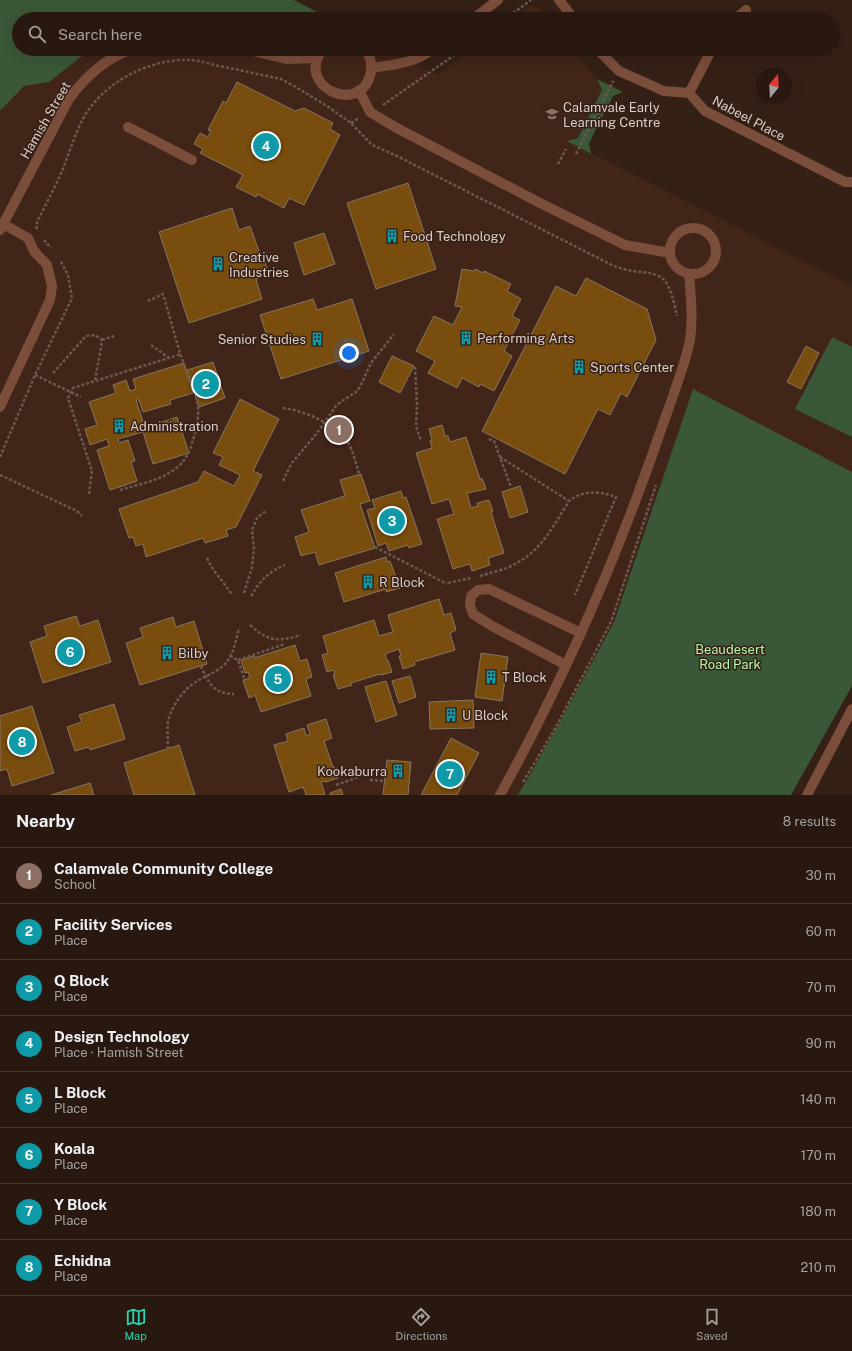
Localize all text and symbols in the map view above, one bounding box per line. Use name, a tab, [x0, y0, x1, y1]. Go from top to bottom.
search box	[12, 12, 840, 56]
icon: search	[26, 23, 48, 45]
text: Search here	[58, 26, 142, 43]
north arrow	[756, 68, 792, 104]
street label: Hamish Street	[17, 79, 74, 162]
street label: Nabeel Place	[710, 93, 788, 144]
place label: Calamvale Early Learning Centre	[563, 100, 660, 130]
school or university icon: Calamvale Early Learning Centre	[544, 106, 560, 122]
pin: 4	[253, 131, 279, 161]
building icon: Food Technology	[384, 228, 400, 244]
place label: Food Technology	[403, 229, 506, 244]
place label: Creative Industries	[229, 250, 289, 280]
building icon: Creative Industries	[210, 256, 226, 272]
building icon: Performing Arts	[458, 330, 474, 346]
building icon: Senior Studies	[309, 331, 325, 347]
place label: Performing Arts	[477, 331, 574, 346]
place label: Senior Studies	[218, 332, 306, 347]
your location	[339, 343, 359, 363]
building icon: Sports Center	[571, 359, 587, 375]
place label: Sports Center	[590, 360, 674, 375]
pin: 2	[193, 369, 219, 399]
pin: 1	[326, 415, 352, 445]
building icon: Administration	[111, 418, 127, 434]
place label: Administration	[130, 419, 219, 434]
pin: 3	[379, 506, 405, 536]
building icon: R Block	[360, 574, 376, 590]
place label: R Block	[379, 575, 425, 590]
pin: 6	[57, 637, 83, 667]
park label: Beaudesert Road Park	[695, 642, 765, 672]
building icon: Bilby	[159, 645, 175, 661]
place label: Bilby	[178, 646, 209, 661]
pin: 5	[265, 664, 291, 694]
building icon: T Block	[483, 669, 499, 685]
place label: T Block	[502, 670, 547, 685]
building icon: U Block	[443, 707, 459, 723]
place label: U Block	[462, 708, 508, 723]
pin: 8	[9, 727, 35, 757]
pin: 7	[437, 759, 463, 789]
building icon: Kookaburra	[390, 763, 406, 779]
place label: Kookaburra	[317, 764, 387, 779]
text: Nearby	[16, 811, 75, 831]
text: 8 results	[783, 814, 836, 829]
text: Calamvale Community College	[54, 860, 273, 877]
text: 1	[26, 868, 32, 883]
text: 30 m	[806, 868, 836, 883]
text: School	[54, 877, 96, 892]
text: Facility Services	[54, 916, 172, 933]
text: 2	[25, 924, 33, 939]
text: 60 m	[806, 924, 836, 939]
text: Place	[54, 933, 88, 948]
text: Q Block	[54, 972, 109, 989]
text: 3	[25, 980, 33, 995]
text: 70 m	[806, 980, 836, 995]
text: Place	[54, 989, 88, 1004]
text: Design Technology	[54, 1028, 189, 1045]
text: 4	[25, 1036, 33, 1051]
text: 90 m	[806, 1036, 836, 1051]
text: Place · Hamish Street	[54, 1045, 184, 1060]
text: L Block	[54, 1084, 106, 1101]
text: 5	[25, 1092, 33, 1107]
text: 140 m	[800, 1092, 836, 1107]
text: Place	[54, 1101, 88, 1116]
text: Koala	[54, 1140, 95, 1157]
text: 6	[25, 1148, 33, 1163]
text: 170 m	[801, 1148, 836, 1163]
text: Place	[54, 1157, 88, 1172]
text: Y Block	[54, 1196, 107, 1213]
text: 7	[25, 1204, 33, 1219]
text: 180 m	[800, 1204, 836, 1219]
text: Place	[54, 1213, 88, 1228]
text: Echidna	[54, 1252, 111, 1269]
text: 8	[25, 1260, 33, 1275]
text: 210 m	[801, 1260, 836, 1275]
text: Place	[54, 1269, 88, 1284]
tab: Map	[124, 1306, 147, 1342]
tab: Directions	[396, 1306, 447, 1342]
tab: Saved	[696, 1306, 728, 1342]

